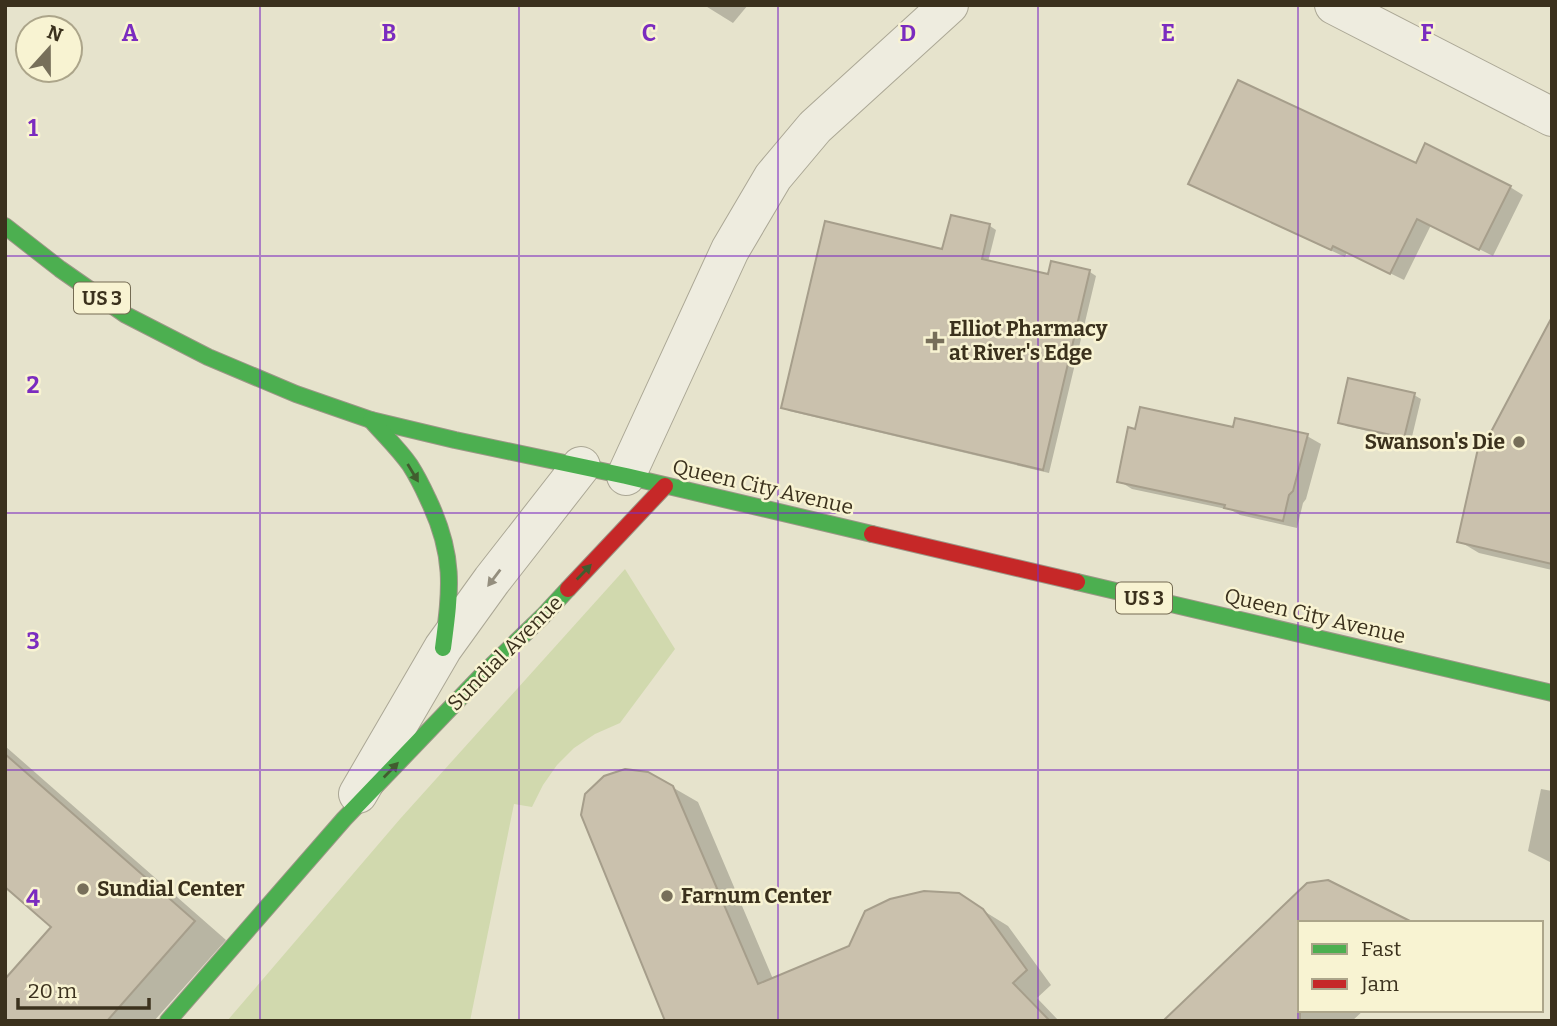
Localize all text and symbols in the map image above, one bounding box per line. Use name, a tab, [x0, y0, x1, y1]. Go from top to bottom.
north arrow	[14, 14, 84, 84]
text: A	[122, 19, 139, 47]
text: B	[382, 19, 396, 47]
text: C	[642, 19, 656, 47]
text: D	[900, 19, 916, 47]
text: E	[1161, 19, 1175, 47]
text: F	[1421, 19, 1434, 47]
text: N	[44, 20, 66, 47]
text: 1	[28, 114, 38, 142]
road number: US 3	[74, 282, 130, 314]
place label: Elliot Pharmacy at River's Edge	[949, 316, 1108, 366]
marker: Elliot Pharmacy at River's Edge	[927, 333, 943, 349]
text: 2	[27, 371, 40, 399]
place label: Swanson's Die	[1364, 429, 1505, 455]
marker: Swanson's Die	[1511, 434, 1527, 450]
street label: Queen City Avenue	[670, 454, 856, 520]
one-way arrow	[407, 463, 419, 482]
one-way arrow	[576, 564, 592, 581]
one-way arrow	[487, 569, 501, 587]
road number: US 3	[1116, 582, 1172, 614]
street label: Queen City Avenue	[1222, 583, 1408, 649]
street label: Sundial Avenue	[442, 590, 568, 716]
text: 3	[26, 627, 40, 655]
one-way arrow	[383, 762, 399, 779]
place label: Sundial Center	[97, 876, 245, 902]
marker: Sundial Center	[75, 881, 91, 897]
place label: Farnum Center	[681, 883, 832, 909]
text: 4	[26, 884, 40, 912]
marker: Farnum Center	[659, 888, 675, 904]
legend	[1298, 921, 1543, 1012]
text: Fast	[1361, 936, 1402, 962]
scale bar	[18, 967, 149, 1011]
text: Jam	[1360, 971, 1399, 997]
text: 20 m	[28, 978, 77, 1004]

